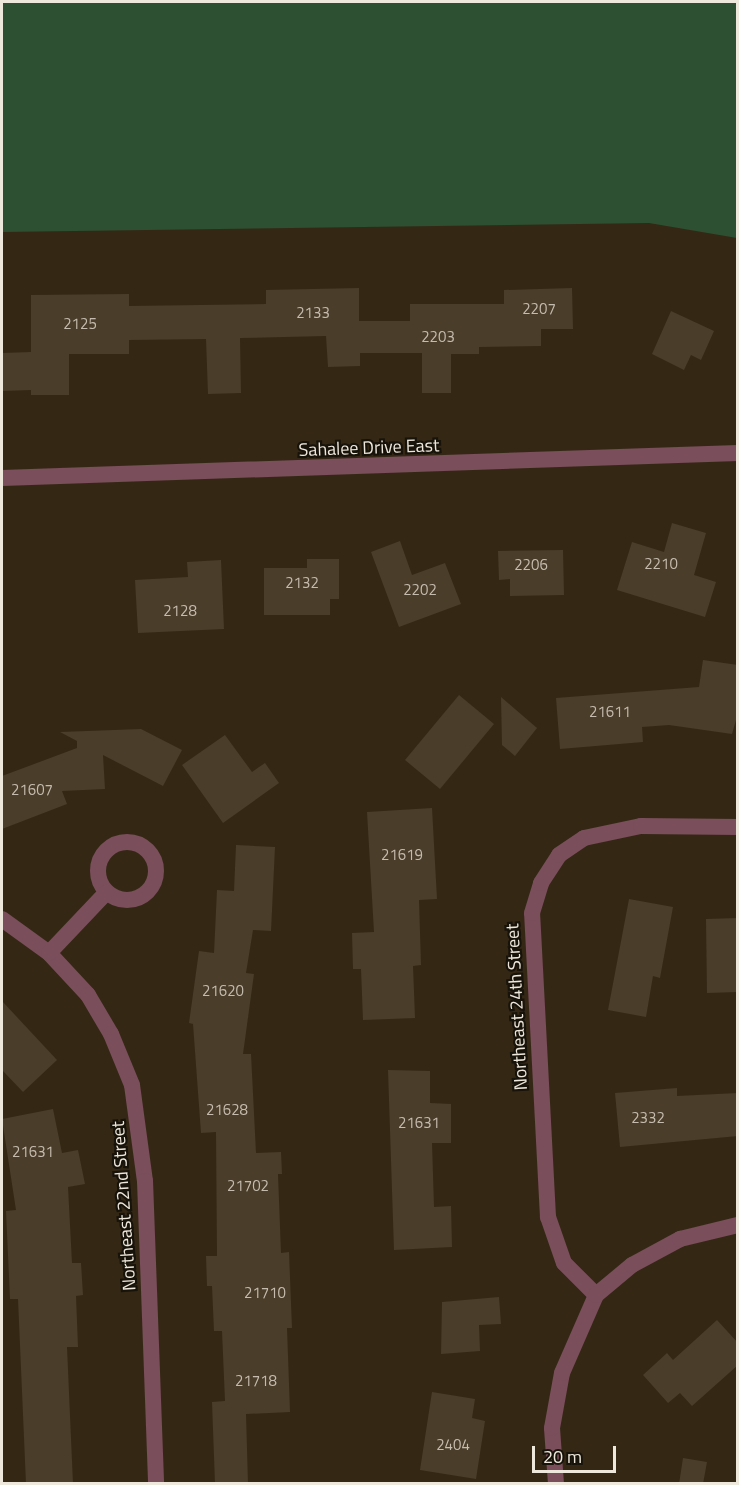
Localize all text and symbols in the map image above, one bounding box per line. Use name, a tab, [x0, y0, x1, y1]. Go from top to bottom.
house number: 2207	[522, 300, 556, 318]
house number: 2133	[296, 304, 330, 322]
house number: 2125	[63, 315, 97, 333]
house number: 2203	[421, 328, 455, 346]
street label: Sahalee Drive East	[298, 435, 440, 461]
house number: 2210	[644, 555, 678, 573]
house number: 2206	[514, 556, 548, 574]
house number: 2132	[285, 574, 319, 592]
house number: 2202	[403, 581, 437, 599]
house number: 2128	[163, 602, 197, 620]
house number: 21611	[589, 703, 631, 721]
house number: 21607	[11, 781, 53, 799]
house number: 21619	[381, 846, 423, 864]
street label: Northeast 24th Street	[502, 923, 532, 1091]
house number: 21620	[202, 982, 244, 1000]
house number: 21628	[206, 1101, 248, 1119]
house number: 2332	[631, 1109, 665, 1127]
house number: 21631	[398, 1114, 440, 1132]
street label: Northeast 22nd Street	[107, 1120, 141, 1292]
house number: 21631	[12, 1143, 54, 1161]
house number: 21702	[227, 1177, 269, 1195]
house number: 21710	[244, 1284, 286, 1302]
house number: 21718	[235, 1372, 277, 1390]
scale bar	[535, 1434, 619, 1472]
house number: 2404	[436, 1436, 470, 1454]
text: 20 m	[543, 1443, 582, 1470]

